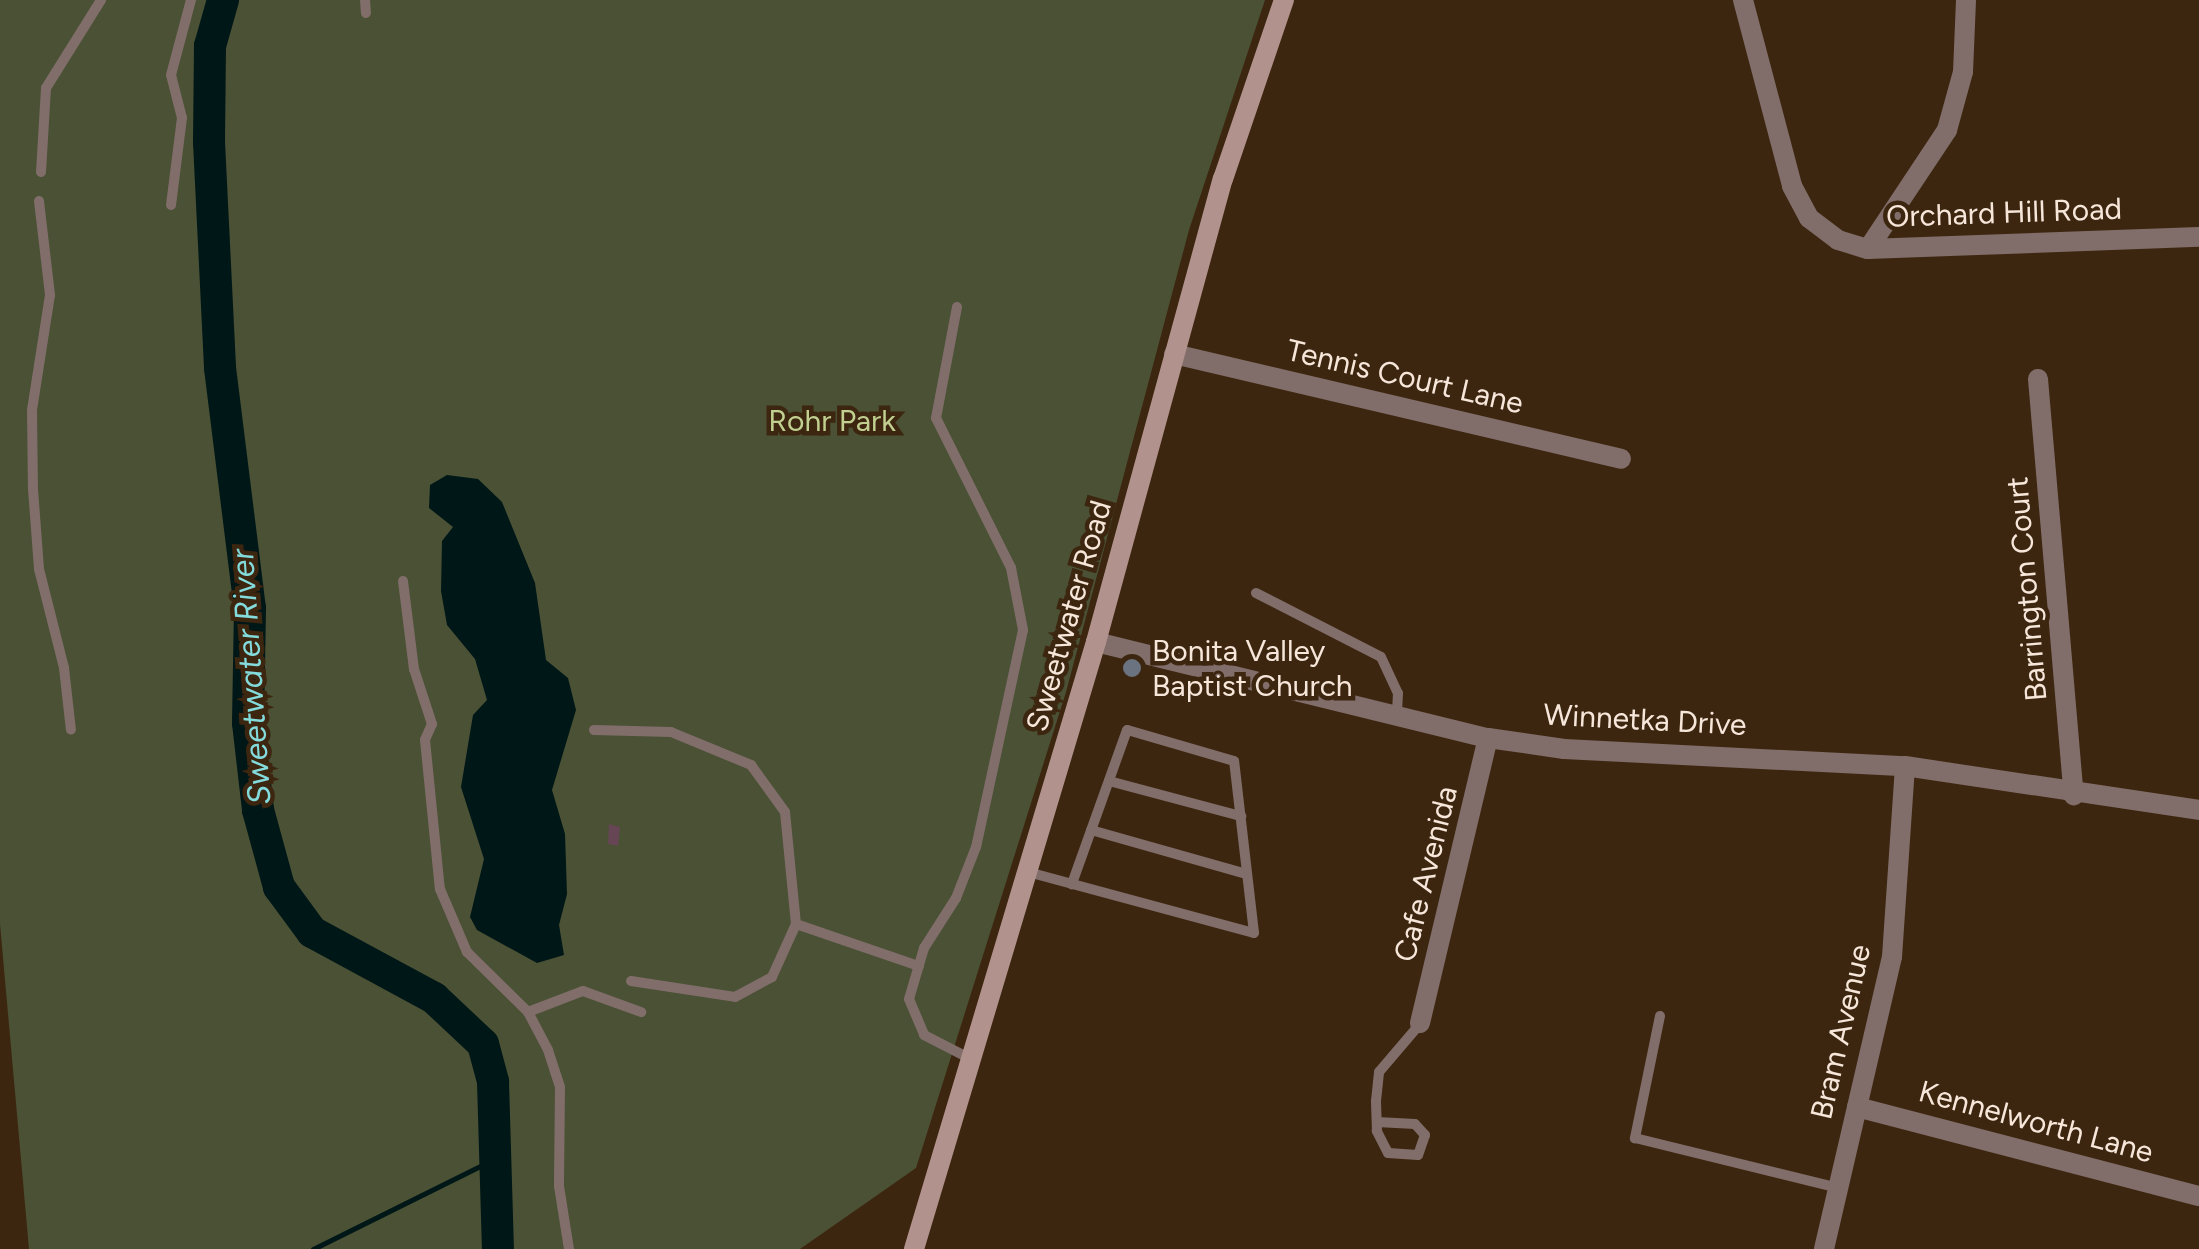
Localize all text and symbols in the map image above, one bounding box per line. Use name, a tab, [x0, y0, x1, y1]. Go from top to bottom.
street label: Orchard Hill Road	[1885, 191, 2123, 235]
street label: Tennis Court Lane	[1283, 332, 1527, 422]
park label: Rohr Park	[768, 403, 896, 439]
street label: Barrington Court	[1999, 475, 2055, 703]
street label: Sweetwater Road	[1019, 496, 1119, 736]
water label: Sweetwater River	[223, 548, 279, 806]
place label: Bonita Valley Baptist Church	[1152, 633, 1353, 704]
marker: Bonita Valley Baptist Church	[1121, 657, 1143, 679]
street label: Winnetka Drive	[1543, 697, 1747, 743]
street label: Cafe Avenida	[1387, 782, 1465, 966]
street label: Bram Avenue	[1803, 941, 1879, 1123]
street label: Kennelworth Lane	[1915, 1073, 2157, 1171]

